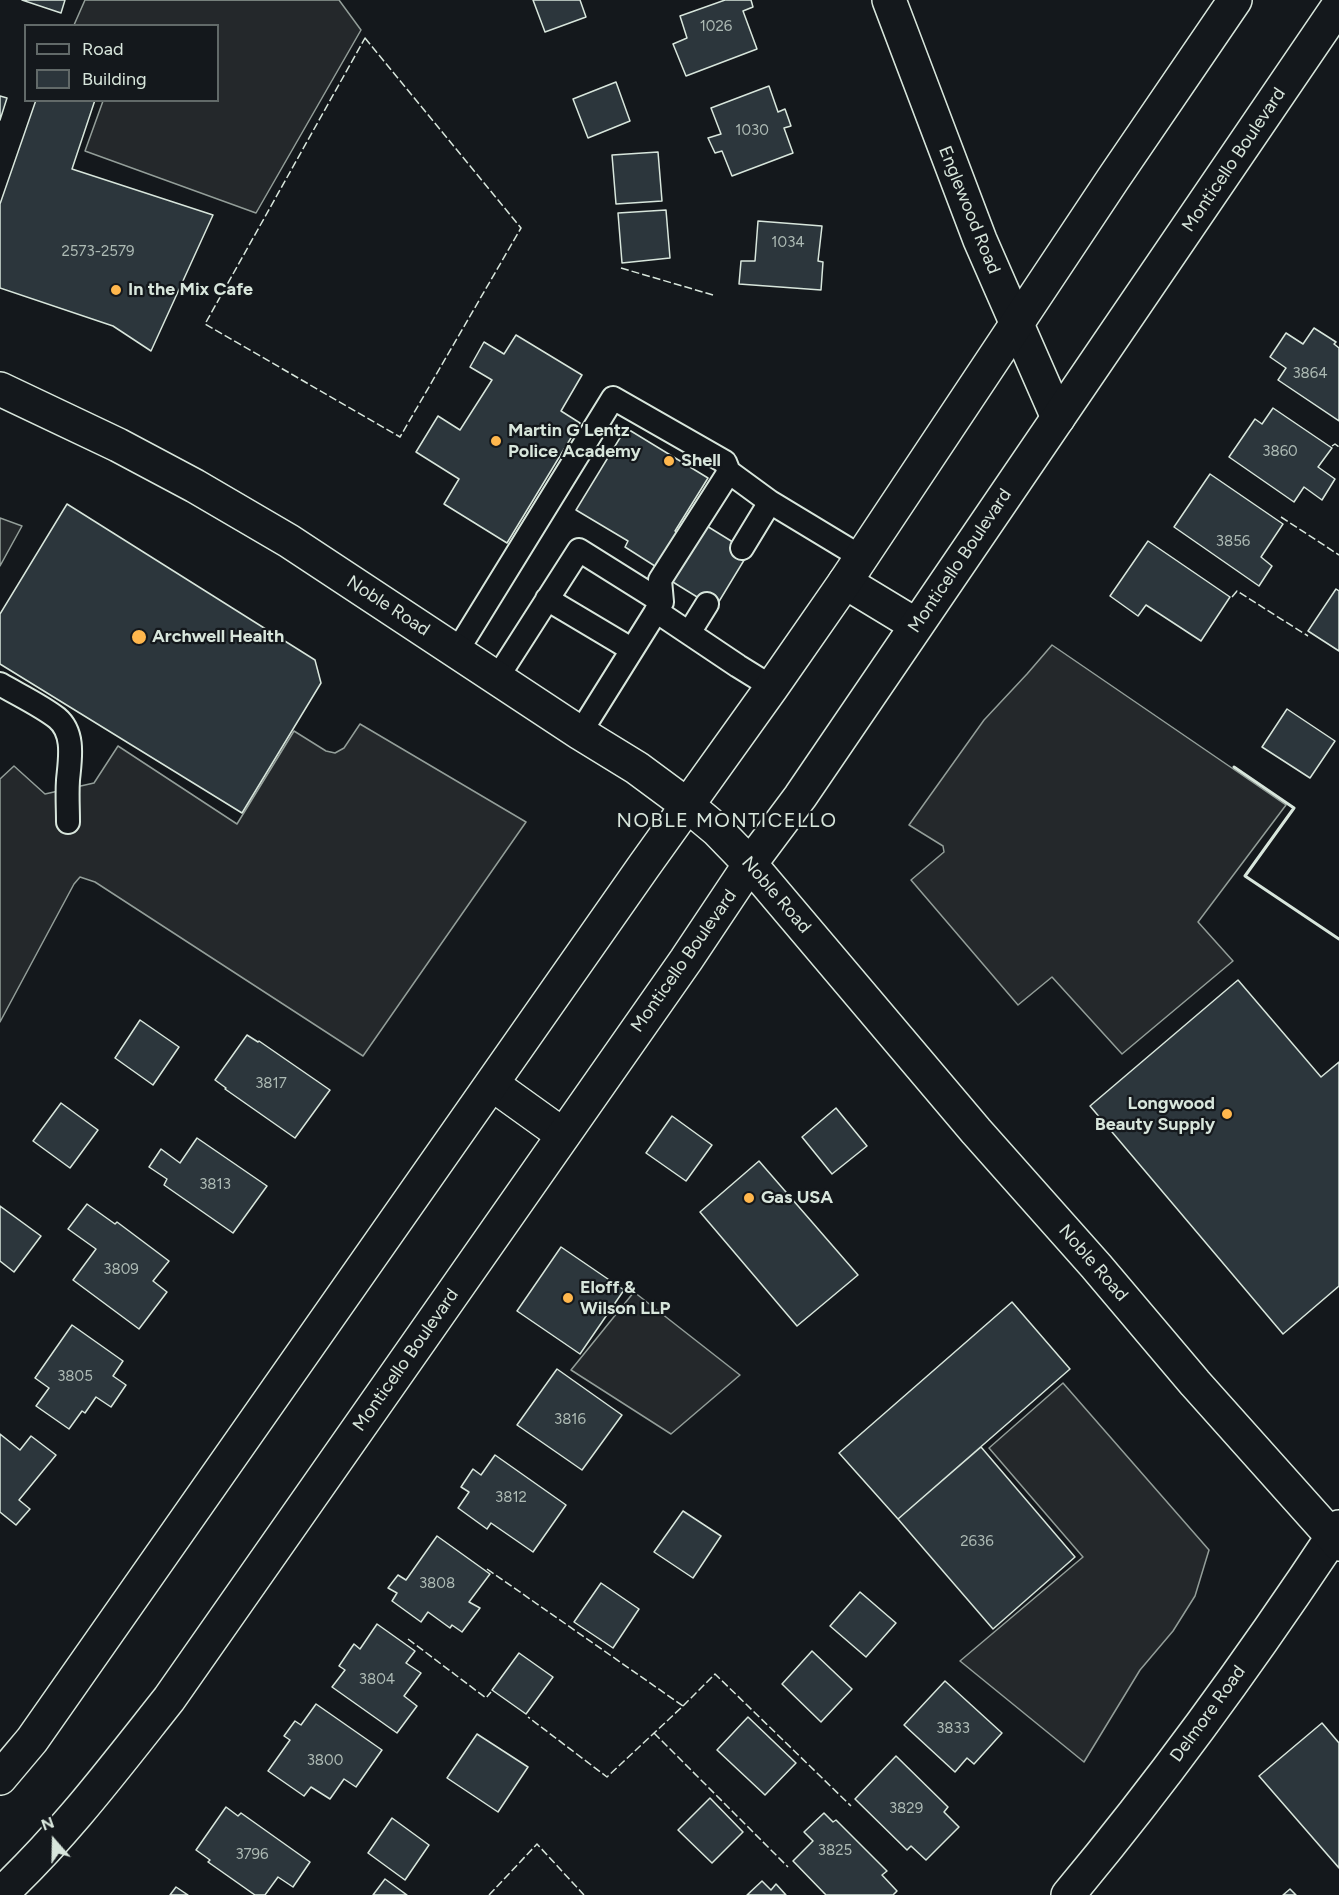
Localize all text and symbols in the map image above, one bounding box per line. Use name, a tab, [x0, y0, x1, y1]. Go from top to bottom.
house number: 1026	[700, 18, 732, 36]
legend	[24, 24, 219, 102]
text: Road	[82, 38, 123, 60]
text: Building	[82, 68, 147, 90]
street label: Monticello Boulevard	[1178, 84, 1290, 236]
house number: 1030	[735, 122, 769, 140]
street label: Englewood Road	[934, 143, 1004, 277]
house number: 1034	[771, 234, 805, 252]
house number: 2573-2579	[61, 243, 135, 261]
place label: In the Mix Cafe	[128, 279, 253, 301]
marker: In the Mix Cafe	[109, 283, 123, 297]
house number: 3864	[1292, 365, 1328, 383]
place label: Martin G Lentz Police Academy	[508, 420, 641, 462]
marker: Martin G Lentz Police Academy	[489, 434, 503, 448]
house number: 3860	[1262, 443, 1298, 461]
place label: Shell	[681, 450, 721, 472]
marker: Shell	[662, 454, 676, 468]
street label: Monticello Boulevard	[904, 485, 1016, 637]
house number: 3856	[1216, 533, 1250, 551]
street label: Noble Road	[342, 571, 434, 641]
place label: Archwell Health	[152, 626, 284, 648]
marker: Archwell Health	[130, 628, 148, 646]
district label: NOBLE MONTICELLO	[617, 809, 837, 833]
street label: Noble Road	[737, 852, 815, 938]
street label: Monticello Boulevard	[627, 886, 741, 1036]
house number: 3817	[255, 1075, 287, 1093]
place label: Longwood Beauty Supply	[1095, 1093, 1215, 1136]
marker: Longwood Beauty Supply	[1220, 1107, 1234, 1121]
house number: 3813	[199, 1176, 231, 1194]
place label: Gas USA	[761, 1187, 833, 1209]
marker: Gas USA	[742, 1191, 756, 1205]
street label: Noble Road	[1054, 1220, 1132, 1306]
house number: 3809	[103, 1261, 139, 1279]
place label: Eloff & Wilson LLP	[580, 1277, 670, 1320]
street label: Monticello Boulevard	[349, 1285, 463, 1435]
marker: Eloff & Wilson LLP	[561, 1291, 575, 1305]
house number: 3805	[57, 1368, 93, 1386]
house number: 3816	[554, 1411, 586, 1429]
house number: 3812	[495, 1489, 527, 1507]
house number: 2636	[960, 1533, 994, 1551]
house number: 3808	[419, 1575, 455, 1593]
street label: Delmore Road	[1166, 1662, 1250, 1766]
house number: 3804	[359, 1671, 395, 1689]
house number: 3833	[936, 1720, 970, 1738]
house number: 3800	[307, 1752, 343, 1770]
house number: 3829	[889, 1800, 923, 1818]
north arrow	[24, 1811, 84, 1871]
text: N	[39, 1813, 57, 1835]
house number: 3825	[818, 1842, 852, 1860]
house number: 3796	[235, 1846, 269, 1864]

